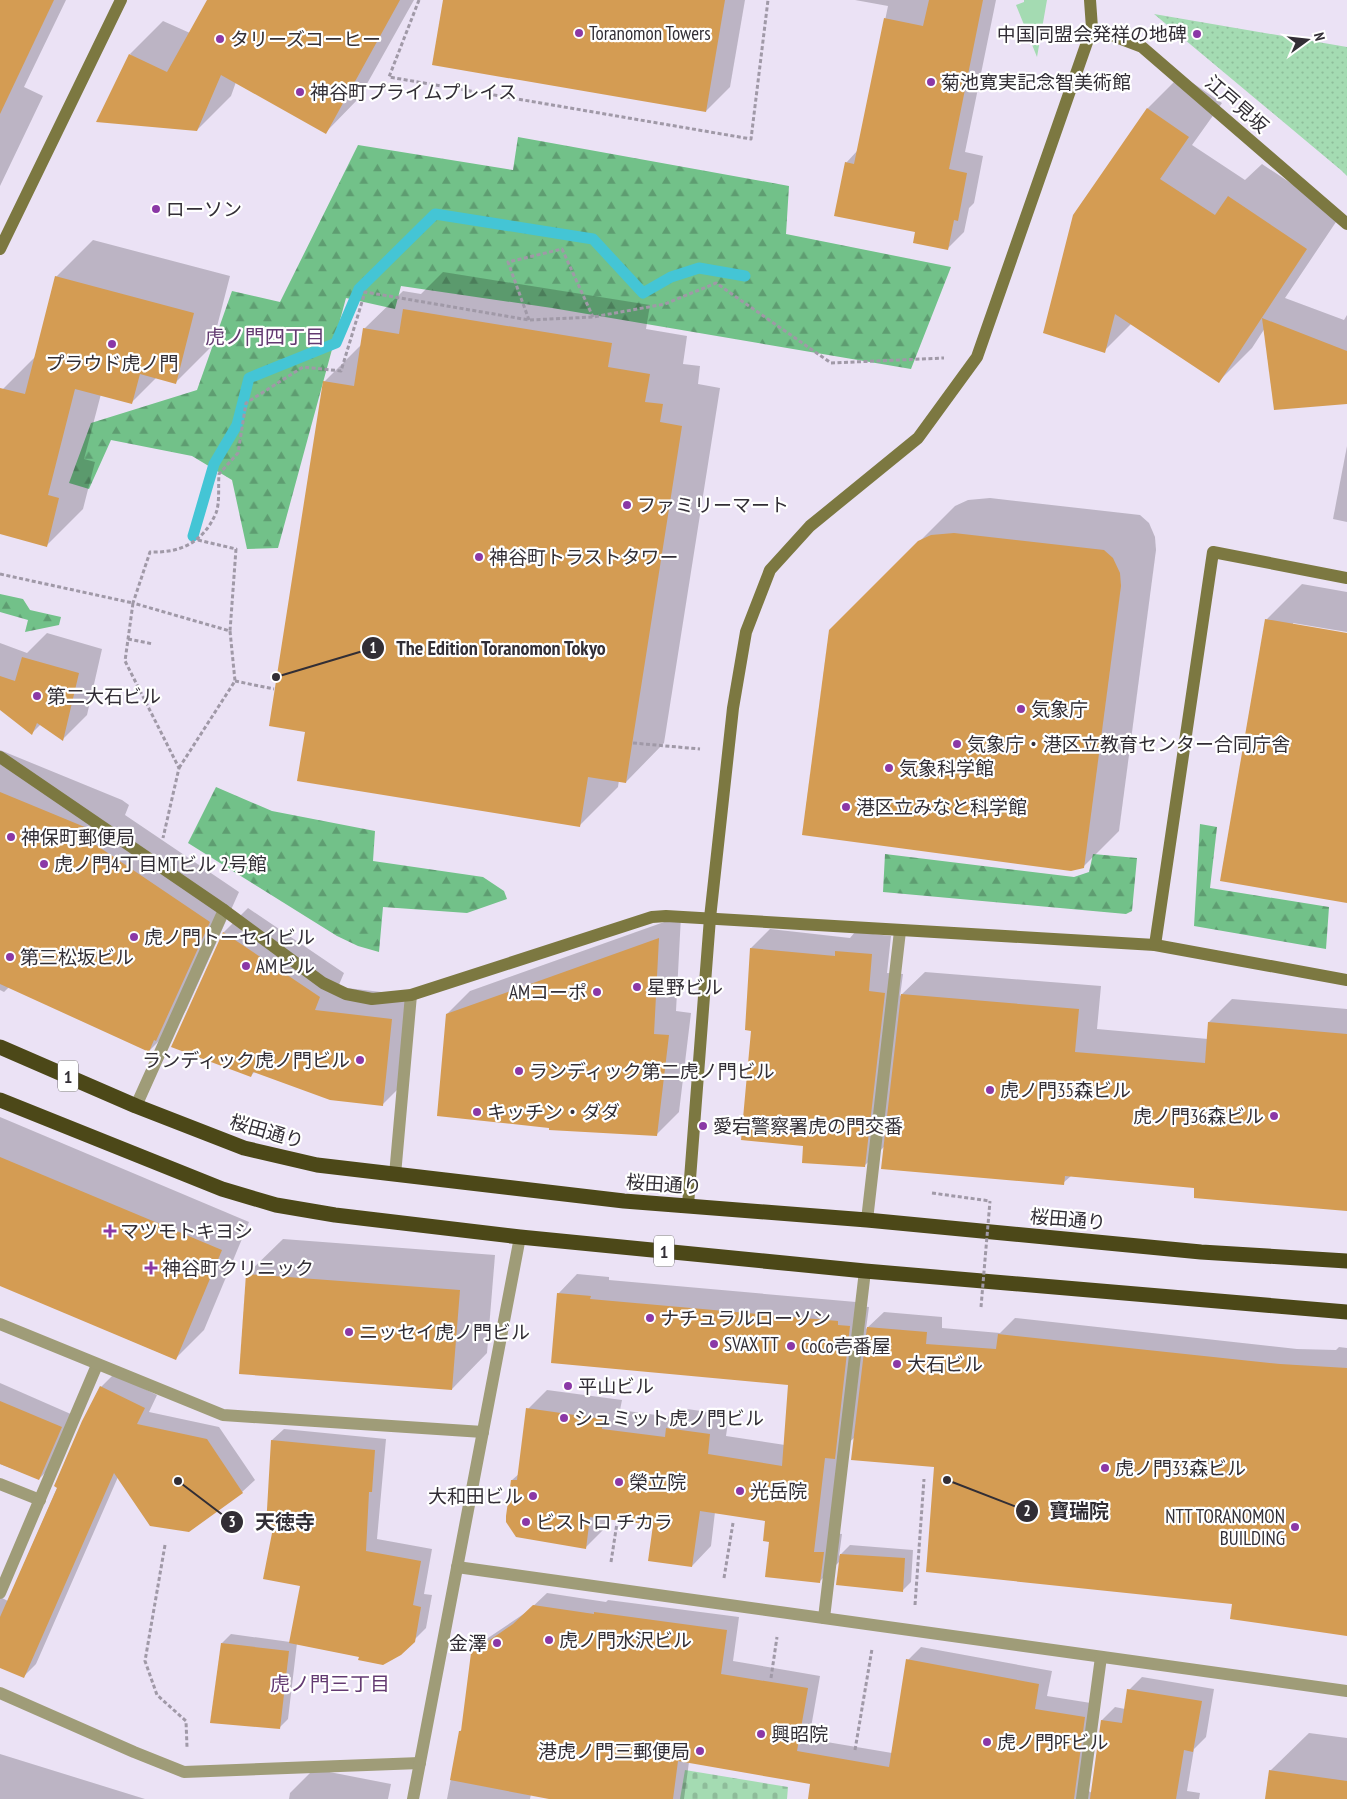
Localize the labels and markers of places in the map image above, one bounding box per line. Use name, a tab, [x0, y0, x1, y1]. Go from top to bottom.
place label: Toranomon Towers	[589, 21, 711, 45]
place label: 中国同盟会発祥の地碑	[997, 22, 1187, 46]
place label: タリーズコーヒー	[230, 27, 381, 51]
marker: Toranomon Towers	[573, 27, 585, 39]
marker: 中国同盟会発祥の地碑	[1191, 28, 1203, 40]
marker: タリーズコーヒー	[214, 33, 226, 45]
place label: 菊池寛実記念智美術館	[941, 70, 1131, 94]
marker: 菊池寛実記念智美術館	[925, 76, 937, 88]
place label: 神谷町プライムプレイス	[310, 80, 517, 104]
marker: 神谷町プライムプレイス	[294, 86, 306, 98]
place label: ローソン	[166, 197, 242, 221]
marker: ローソン	[150, 203, 162, 215]
marker: プラウド虎ノ門	[106, 338, 118, 350]
place label: プラウド虎ノ門	[45, 351, 179, 375]
place label: ファミリーマート	[637, 493, 789, 517]
marker: ファミリーマート	[621, 499, 633, 511]
place label: 神谷町トラストタワー	[489, 545, 679, 569]
marker: 神谷町トラストタワー	[473, 551, 485, 563]
callout: The Edition Toranomon Tokyo	[360, 631, 616, 666]
place label: 第二大石ビル	[47, 684, 161, 708]
marker: 第二大石ビル	[31, 690, 43, 702]
place label: 気象庁	[1031, 697, 1088, 721]
marker: 気象庁	[1015, 703, 1027, 715]
place label: 気象庁・港区立教育センター合同庁舎	[967, 732, 1290, 756]
marker: 気象庁・港区立教育センター合同庁舎	[951, 738, 963, 750]
place label: 気象科学館	[899, 756, 994, 780]
marker: 気象科学館	[883, 762, 895, 774]
place label: 港区立みなと科学館	[856, 795, 1027, 819]
marker: 港区立みなと科学館	[840, 801, 852, 813]
place label: 神保町郵便局	[21, 825, 135, 849]
marker: 神保町郵便局	[5, 831, 17, 843]
place label: 虎ノ門4丁目MTビル 2号館	[54, 852, 267, 876]
marker: 虎ノ門4丁目MTビル 2号館	[38, 858, 50, 870]
place label: 虎ノ門トーセイビル	[144, 925, 315, 949]
marker: 虎ノ門トーセイビル	[128, 931, 140, 943]
place label: 第三松坂ビル	[20, 945, 134, 969]
marker: 第三松坂ビル	[4, 951, 16, 963]
place label: AMビル	[256, 954, 315, 978]
marker: AMビル	[240, 960, 252, 972]
place label: 星野ビル	[647, 975, 723, 999]
place label: AMコーポ	[509, 980, 587, 1004]
marker: 星野ビル	[631, 981, 643, 993]
marker: AMコーポ	[591, 986, 603, 998]
place label: ランディック虎ノ門ビル	[142, 1048, 350, 1072]
marker: ランディック虎ノ門ビル	[354, 1054, 366, 1066]
place label: ランディック第二虎ノ門ビル	[529, 1059, 775, 1083]
marker: ランディック第二虎ノ門ビル	[513, 1065, 525, 1077]
place label: 虎ノ門35森ビル	[1000, 1078, 1131, 1102]
marker: 虎ノ門35森ビル	[984, 1084, 996, 1096]
place label: キッチン・ダダ	[487, 1100, 620, 1124]
place label: 虎ノ門36森ビル	[1133, 1104, 1264, 1128]
marker: キッチン・ダダ	[471, 1106, 483, 1118]
marker: 虎ノ門36森ビル	[1268, 1110, 1280, 1122]
place label: 愛宕警察署虎の門交番	[713, 1114, 903, 1138]
marker: 愛宕警察署虎の門交番	[697, 1120, 709, 1132]
place label: マツモトキヨシ	[120, 1219, 253, 1243]
marker: マツモトキヨシ	[104, 1225, 116, 1237]
place label: 神谷町クリニック	[162, 1256, 314, 1280]
marker: 神谷町クリニック	[144, 1261, 158, 1275]
place label: ナチュラルローソン	[660, 1306, 831, 1330]
marker: ナチュラルローソン	[644, 1312, 656, 1324]
place label: ニッセイ虎ノ門ビル	[359, 1320, 530, 1344]
marker: ニッセイ虎ノ門ビル	[343, 1326, 355, 1338]
place label: SVAX TT	[724, 1332, 779, 1356]
place label: CoCo壱番屋	[801, 1334, 891, 1358]
marker: SVAX TT	[708, 1338, 720, 1350]
marker: CoCo壱番屋	[785, 1340, 797, 1352]
place label: 大石ビル	[907, 1352, 983, 1376]
marker: 大石ビル	[891, 1358, 903, 1370]
place label: 平山ビル	[578, 1374, 654, 1398]
marker: 平山ビル	[562, 1380, 574, 1392]
place label: シュミット虎ノ門ビル	[574, 1406, 764, 1430]
marker: シュミット虎ノ門ビル	[558, 1412, 570, 1424]
place label: 虎ノ門33森ビル	[1115, 1456, 1246, 1480]
marker: 虎ノ門33森ビル	[1099, 1462, 1111, 1474]
place label: 榮立院	[629, 1470, 686, 1494]
marker: 榮立院	[613, 1476, 625, 1488]
place label: 光岳院	[750, 1479, 807, 1503]
place label: 大和田ビル	[428, 1484, 523, 1508]
marker: 光岳院	[734, 1485, 746, 1497]
marker: 大和田ビル	[527, 1490, 539, 1502]
callout: 寶瑞院	[1014, 1493, 1119, 1528]
callout: 天徳寺	[220, 1504, 325, 1539]
place label: NTT TORANOMON BUILDING	[1165, 1504, 1285, 1550]
place label: ビストロ チカラ	[536, 1510, 673, 1534]
marker: ビストロ チカラ	[520, 1516, 532, 1528]
marker: NTT TORANOMON BUILDING	[1289, 1521, 1301, 1533]
place label: 虎ノ門水沢ビル	[559, 1628, 692, 1652]
place label: 金澤	[449, 1631, 487, 1655]
marker: 虎ノ門水沢ビル	[543, 1634, 555, 1646]
marker: 金澤	[491, 1637, 503, 1649]
place label: 興昭院	[771, 1722, 828, 1746]
marker: 興昭院	[755, 1728, 767, 1740]
place label: 虎ノ門PFビル	[997, 1730, 1108, 1754]
marker: 虎ノ門PFビル	[981, 1736, 993, 1748]
place label: 港虎ノ門三郵便局	[538, 1739, 690, 1763]
marker: 港虎ノ門三郵便局	[694, 1745, 706, 1757]

